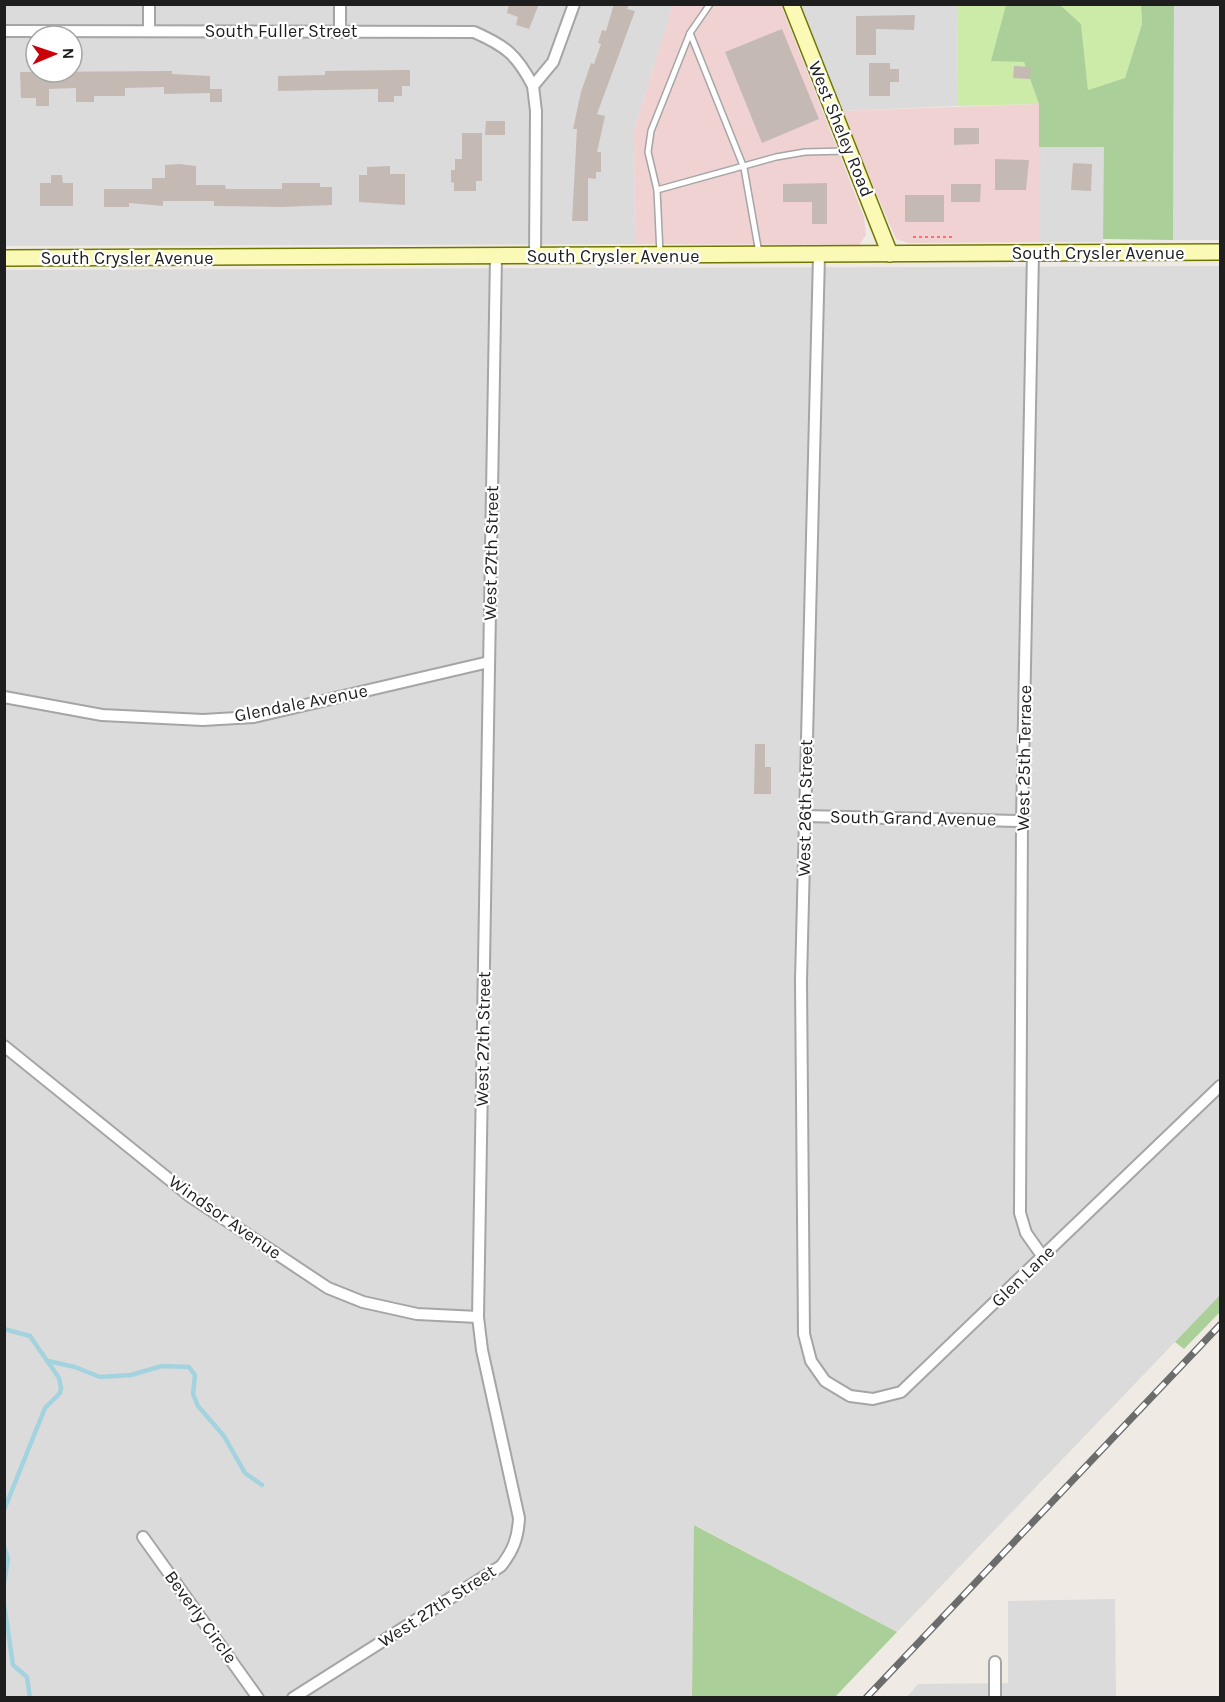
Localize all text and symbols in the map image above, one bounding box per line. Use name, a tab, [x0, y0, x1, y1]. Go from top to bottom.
street label: South Fuller Street	[205, 20, 358, 42]
north arrow	[24, 24, 84, 84]
text: N	[59, 47, 78, 60]
street label: West Sheley Road	[804, 58, 878, 200]
street label: South Crysler Avenue	[1011, 242, 1185, 264]
street label: South Crysler Avenue	[526, 245, 700, 267]
street label: South Crysler Avenue	[40, 247, 214, 269]
street label: West 27th Street	[479, 485, 503, 621]
street label: Glendale Avenue	[233, 679, 369, 727]
street label: West 25th Terrace	[1012, 685, 1036, 831]
street label: West 26th Street	[793, 739, 817, 877]
street label: South Grand Avenue	[830, 806, 996, 830]
street label: West 27th Street	[471, 971, 495, 1107]
street label: Windsor Avenue	[164, 1170, 286, 1264]
street label: Glen Lane	[987, 1240, 1059, 1312]
street label: West 27th Street	[374, 1560, 500, 1652]
street label: Beverly Circle	[160, 1566, 242, 1668]

